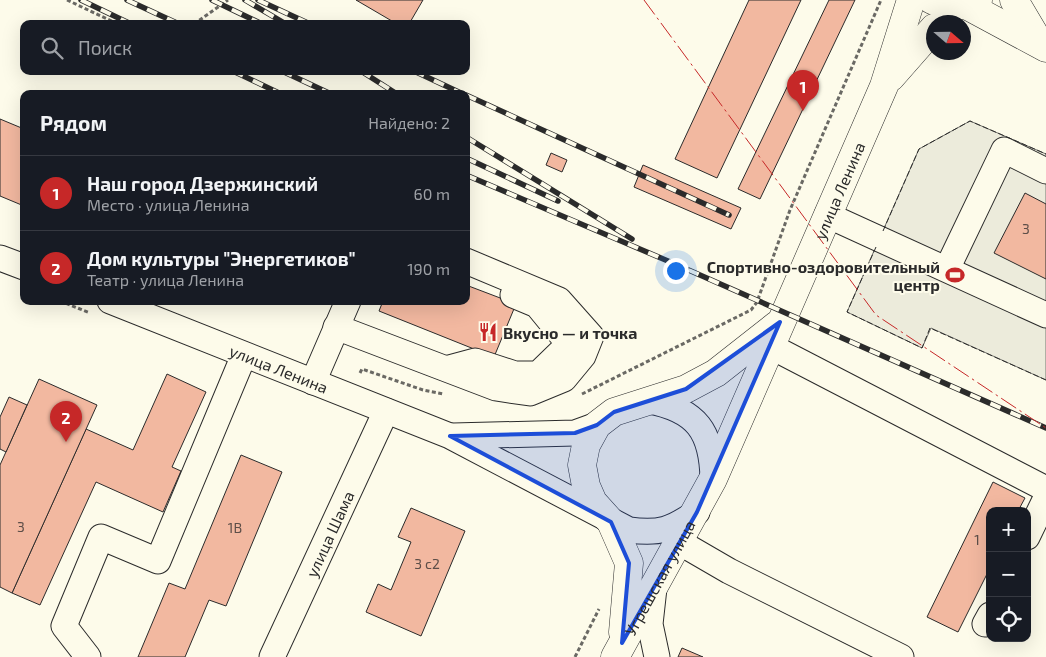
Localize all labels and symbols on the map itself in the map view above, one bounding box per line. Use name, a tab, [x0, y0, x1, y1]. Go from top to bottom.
north arrow	[926, 15, 971, 60]
pin: 1	[787, 70, 819, 111]
street label: улица Ленина	[809, 139, 868, 242]
house number: 3	[1022, 220, 1030, 237]
place label: Спортивно-оздоровительный центр	[707, 257, 940, 294]
your location	[663, 258, 689, 284]
sports icon: Спортивно-оздоровительный центр	[944, 264, 966, 286]
restaurant icon: Вкусно — и точка	[477, 321, 499, 343]
place label: Вкусно — и точка	[503, 323, 637, 342]
street label: улица Ленина	[227, 340, 331, 396]
pin: 2	[50, 401, 82, 442]
street label: улица Шама	[301, 487, 357, 580]
street label: Угрешская улица	[619, 516, 698, 638]
house number: 3	[17, 518, 25, 535]
house number: 1В	[228, 519, 242, 536]
house number: 1	[974, 531, 980, 548]
house number: 3 с2	[414, 555, 440, 572]

